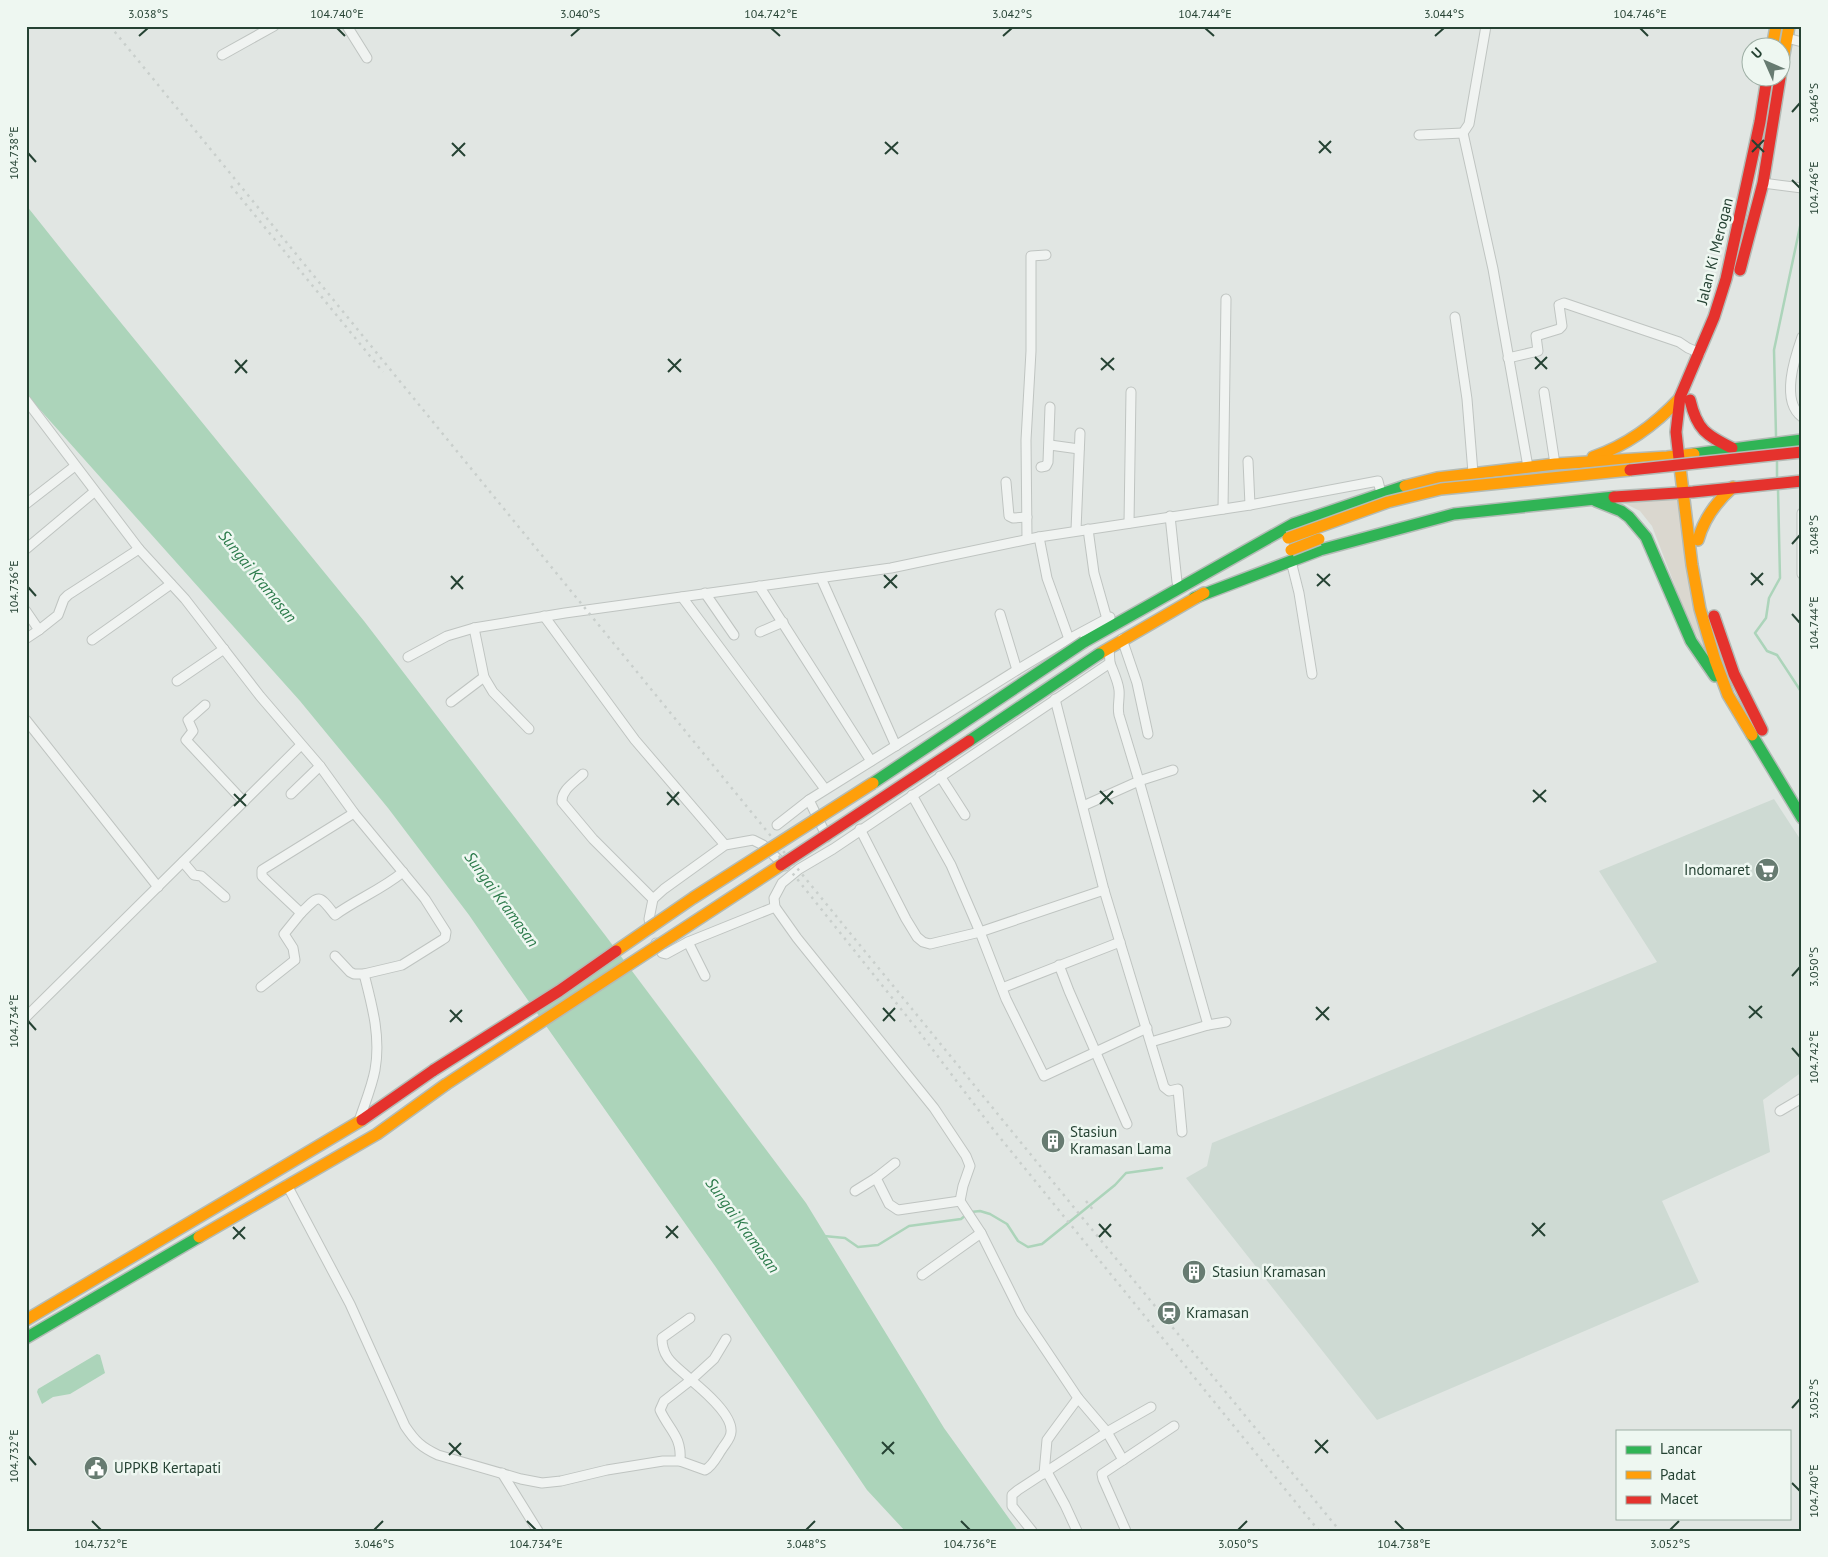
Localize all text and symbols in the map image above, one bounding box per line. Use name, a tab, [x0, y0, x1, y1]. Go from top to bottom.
text: 3.038°S	[128, 6, 168, 21]
text: 104.740°E	[310, 6, 364, 21]
text: 3.040°S	[560, 6, 600, 21]
text: 104.742°E	[744, 6, 798, 21]
text: 3.042°S	[992, 6, 1032, 21]
text: 104.744°E	[1178, 6, 1232, 21]
text: 3.044°S	[1424, 6, 1464, 21]
text: 104.746°E	[1613, 6, 1667, 21]
north arrow	[1740, 38, 1790, 88]
text: U	[1747, 43, 1766, 62]
text: 3.046°S	[1806, 83, 1821, 123]
text: 104.738°E	[6, 126, 21, 180]
text: 104.746°E	[1806, 161, 1821, 215]
street label: Jalan Ki Merogan	[1692, 196, 1737, 307]
text: 3.048°S	[1806, 515, 1821, 555]
water label: Sungai Kramasan	[215, 526, 301, 626]
text: 104.736°E	[6, 560, 21, 614]
text: 104.744°E	[1806, 596, 1821, 650]
water label: Sungai Kramasan	[461, 847, 543, 951]
supermarket icon: Indomaret	[1754, 857, 1780, 883]
place label: Indomaret	[1684, 860, 1750, 879]
text: 3.050°S	[1806, 947, 1821, 987]
text: 104.734°E	[6, 994, 21, 1048]
text: 104.742°E	[1806, 1030, 1821, 1084]
place label: Stasiun Kramasan Lama	[1070, 1122, 1171, 1158]
building icon: Stasiun Kramasan Lama	[1040, 1128, 1066, 1154]
water label: Sungai Kramasan	[702, 1173, 784, 1277]
building icon: Stasiun Kramasan	[1181, 1259, 1207, 1285]
place label: Stasiun Kramasan	[1212, 1262, 1326, 1281]
station icon: Kramasan	[1156, 1300, 1182, 1326]
place label: Kramasan	[1186, 1303, 1249, 1322]
text: 3.052°S	[1806, 1379, 1821, 1419]
text: 104.732°E	[6, 1429, 21, 1483]
legend	[1616, 1430, 1790, 1520]
text: Lancar	[1660, 1439, 1702, 1458]
public building icon: UPPKB Kertapati	[83, 1455, 109, 1481]
place label: UPPKB Kertapati	[114, 1458, 221, 1477]
text: 104.740°E	[1806, 1464, 1821, 1518]
text: Padat	[1660, 1465, 1696, 1484]
text: Macet	[1660, 1489, 1698, 1508]
text: 104.732°E	[74, 1536, 128, 1551]
text: 3.046°S	[354, 1536, 394, 1551]
text: 104.734°E	[509, 1536, 563, 1551]
text: 3.048°S	[786, 1536, 826, 1551]
text: 104.736°E	[943, 1536, 997, 1551]
text: 3.050°S	[1218, 1536, 1258, 1551]
text: 104.738°E	[1377, 1536, 1431, 1551]
text: 3.052°S	[1650, 1536, 1690, 1551]

